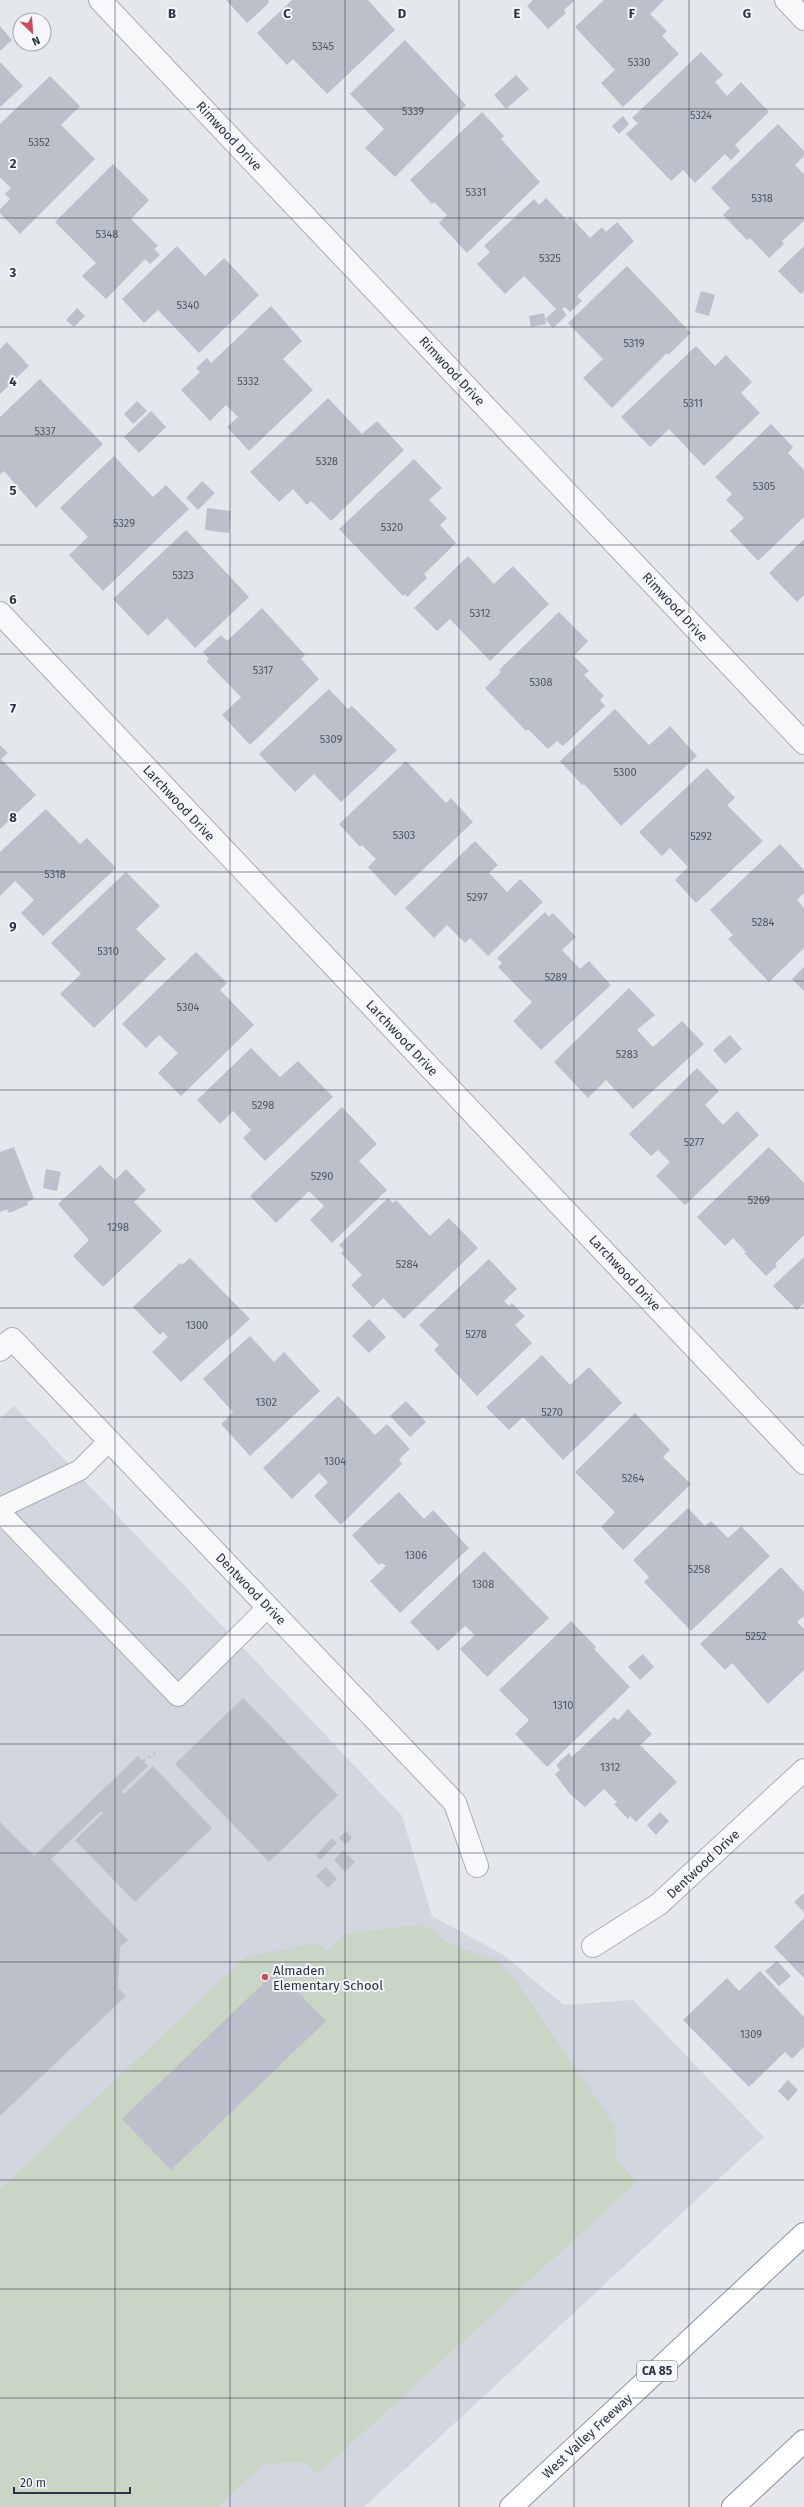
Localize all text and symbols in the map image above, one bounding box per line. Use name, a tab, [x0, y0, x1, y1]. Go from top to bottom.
text: B	[168, 6, 176, 21]
text: C	[283, 6, 291, 21]
text: D	[398, 6, 407, 21]
text: E	[514, 6, 521, 21]
text: F	[629, 6, 636, 21]
text: G	[743, 6, 751, 21]
north arrow	[12, 12, 52, 52]
text: N	[30, 33, 42, 48]
house number: 5345	[312, 40, 335, 53]
house number: 5330	[628, 56, 650, 69]
street label: Rimwood Drive	[193, 98, 265, 174]
house number: 5339	[402, 105, 424, 118]
house number: 5324	[690, 109, 712, 122]
house number: 5352	[28, 136, 50, 149]
text: 2	[10, 156, 17, 171]
house number: 5331	[466, 186, 486, 199]
house number: 5318	[751, 192, 773, 205]
house number: 5348	[96, 228, 118, 241]
house number: 5325	[539, 252, 561, 265]
text: 3	[9, 265, 17, 280]
house number: 5340	[177, 299, 199, 312]
street label: Rimwood Drive	[416, 333, 488, 409]
house number: 5319	[623, 337, 645, 350]
text: 4	[9, 374, 17, 389]
house number: 5332	[237, 375, 259, 388]
house number: 5311	[683, 397, 703, 410]
house number: 5337	[34, 425, 56, 438]
house number: 5328	[316, 455, 338, 468]
house number: 5305	[753, 480, 776, 493]
text: 5	[10, 483, 17, 498]
house number: 5329	[113, 517, 135, 530]
house number: 5320	[381, 521, 403, 534]
house number: 5323	[172, 569, 194, 582]
street label: Rimwood Drive	[639, 569, 711, 645]
text: 6	[9, 592, 17, 607]
house number: 5312	[470, 607, 490, 620]
house number: 5317	[253, 664, 273, 677]
house number: 5308	[529, 676, 553, 689]
text: 7	[10, 701, 16, 716]
house number: 5309	[320, 733, 343, 746]
street label: Larchwood Drive	[140, 762, 218, 844]
house number: 5300	[613, 766, 637, 779]
text: 8	[9, 810, 17, 825]
house number: 5303	[393, 829, 415, 842]
house number: 5292	[690, 830, 712, 843]
house number: 5318	[44, 868, 66, 881]
house number: 5297	[466, 891, 488, 904]
house number: 5284	[752, 916, 775, 929]
text: 9	[9, 919, 17, 934]
house number: 5310	[97, 945, 119, 958]
house number: 5289	[545, 971, 567, 984]
street label: Larchwood Drive	[363, 997, 441, 1079]
house number: 5304	[177, 1001, 200, 1014]
house number: 5283	[616, 1048, 638, 1061]
house number: 5298	[252, 1099, 274, 1112]
house number: 5277	[684, 1136, 704, 1149]
house number: 5290	[311, 1170, 333, 1183]
house number: 5269	[748, 1194, 770, 1207]
house number: 1298	[107, 1221, 129, 1234]
street label: Larchwood Drive	[586, 1232, 664, 1314]
house number: 5284	[396, 1258, 419, 1271]
house number: 1300	[186, 1319, 208, 1332]
house number: 5278	[465, 1328, 487, 1341]
house number: 1302	[255, 1396, 277, 1409]
house number: 5270	[541, 1406, 563, 1419]
house number: 1304	[324, 1455, 346, 1468]
house number: 5264	[622, 1472, 644, 1485]
house number: 1306	[405, 1549, 427, 1562]
street label: Dentwood Drive	[213, 1550, 289, 1628]
house number: 5258	[688, 1563, 710, 1576]
house number: 1308	[472, 1578, 494, 1591]
house number: 5252	[745, 1630, 767, 1643]
house number: 1310	[553, 1699, 573, 1712]
house number: 1312	[600, 1761, 620, 1774]
street label: Dentwood Drive	[664, 1826, 742, 1902]
place label: Almaden Elementary School	[273, 1963, 383, 1993]
marker: Almaden Elementary School	[260, 1972, 270, 1982]
house number: 1309	[740, 2028, 762, 2041]
road number: CA 85	[637, 2361, 677, 2381]
street label: West Valley Freeway	[539, 2390, 635, 2481]
scale bar	[14, 2469, 130, 2495]
text: 20 m	[20, 2476, 46, 2490]

